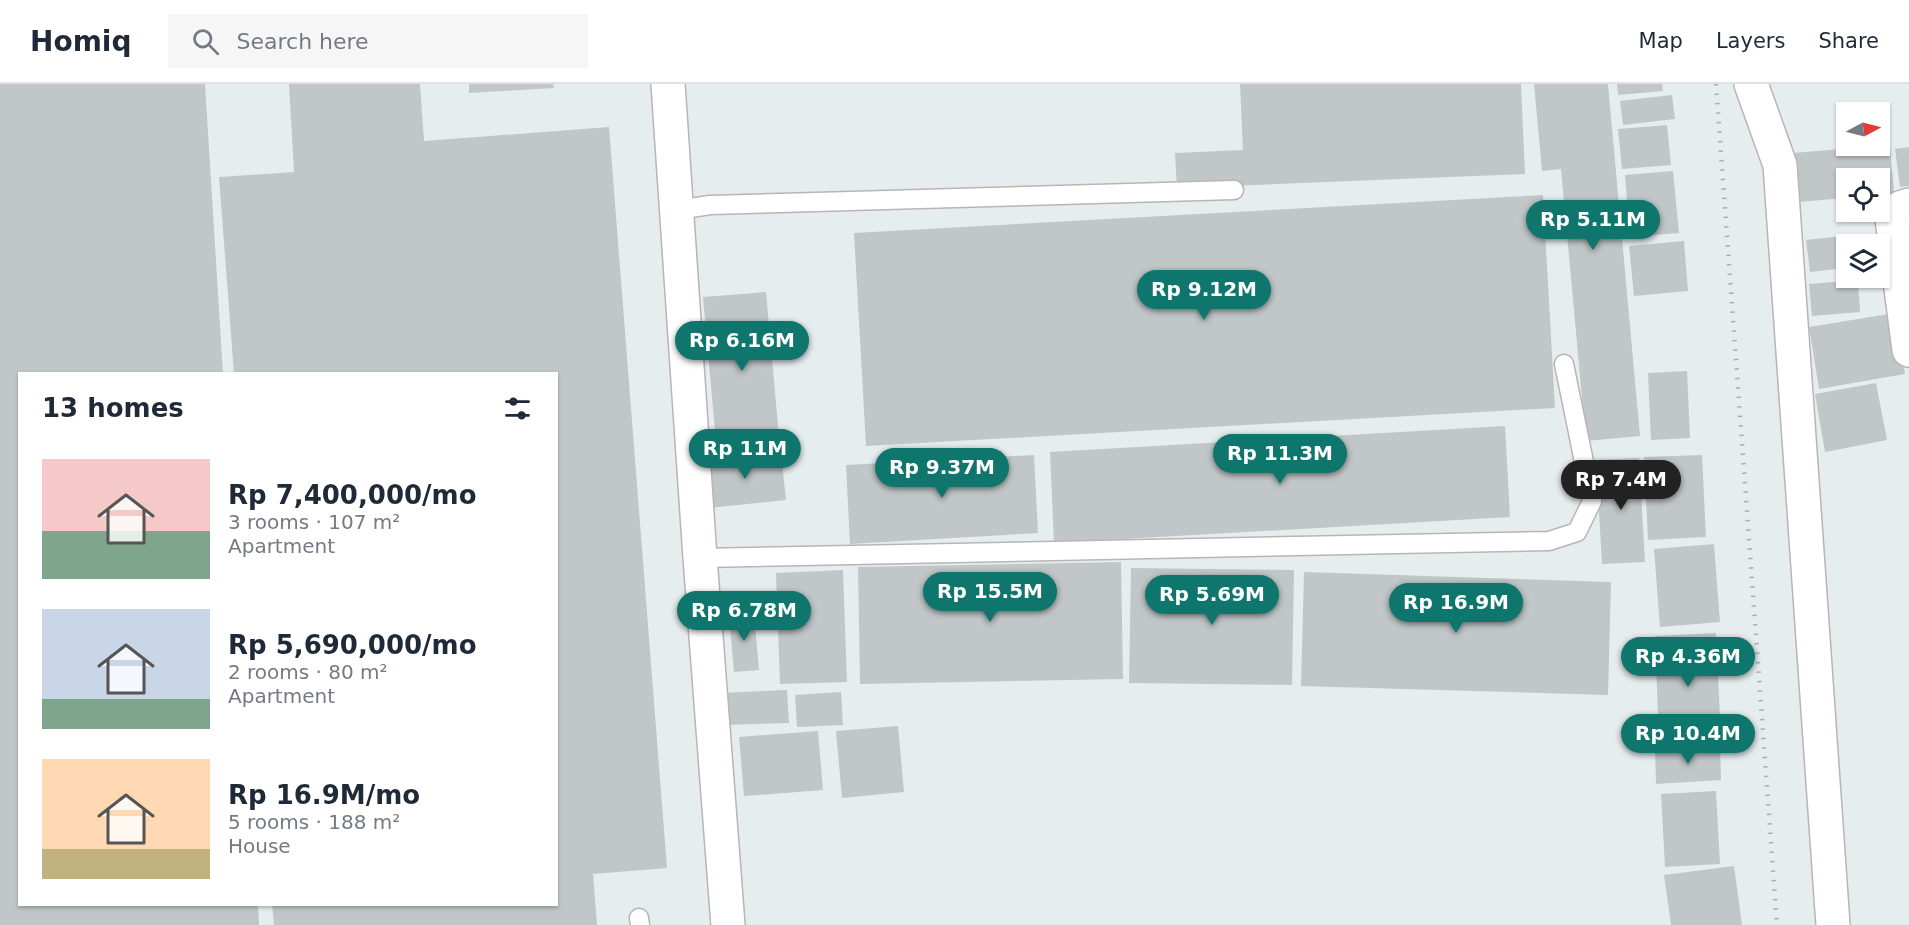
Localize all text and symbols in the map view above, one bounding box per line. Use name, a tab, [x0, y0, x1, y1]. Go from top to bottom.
search box	[168, 14, 588, 68]
text: Homiq	[30, 25, 132, 58]
icon: search	[189, 25, 222, 58]
text: Search here	[237, 29, 369, 54]
text: Map	[1639, 29, 1683, 53]
text: Layers	[1716, 29, 1785, 53]
text: Share	[1818, 29, 1879, 53]
north arrow	[1836, 102, 1890, 156]
map controls	[1836, 102, 1890, 288]
button: locate	[1836, 168, 1890, 222]
pin: Rp 5.11M	[1531, 200, 1655, 251]
text: Rp 5.11M	[1540, 207, 1646, 231]
button: layers	[1836, 234, 1890, 288]
pin: Rp 9.12M	[1142, 270, 1266, 321]
text: Rp 9.12M	[1151, 277, 1257, 301]
pin: Rp 6.16M	[680, 321, 804, 372]
text: Rp 6.16M	[689, 328, 795, 352]
icon: filters	[501, 392, 534, 425]
text: 13 homes	[42, 393, 184, 423]
pin: Rp 11M	[696, 429, 794, 480]
pin: Rp 11.3M	[1218, 434, 1342, 485]
text: Rp 11M	[703, 436, 787, 460]
text: Rp 11.3M	[1227, 441, 1333, 465]
pin: Rp 9.37M	[880, 448, 1004, 499]
text: Rp 9.37M	[889, 455, 995, 479]
pin: Rp 7.4M	[1566, 460, 1676, 511]
text: Rp 7.4M	[1575, 467, 1667, 491]
text: Rp 7,400,000/mo	[228, 480, 477, 510]
icon: home	[90, 483, 162, 555]
text: 3 rooms · 107 m²	[228, 510, 400, 534]
text: Apartment	[228, 534, 335, 558]
pin: Rp 15.5M	[928, 572, 1052, 623]
pin: Rp 5.69M	[1150, 575, 1274, 626]
text: Rp 15.5M	[937, 579, 1043, 603]
text: Rp 5.69M	[1159, 582, 1265, 606]
pin: Rp 16.9M	[1394, 583, 1518, 634]
text: Rp 16.9M	[1403, 590, 1509, 614]
pin: Rp 6.78M	[682, 591, 806, 642]
text: Rp 6.78M	[691, 598, 797, 622]
text: Rp 5,690,000/mo	[228, 630, 477, 660]
icon: home	[90, 633, 162, 705]
pin: Rp 4.36M	[1626, 637, 1750, 688]
text: Rp 4.36M	[1635, 644, 1741, 668]
text: 2 rooms · 80 m²	[228, 660, 388, 684]
text: Apartment	[228, 684, 335, 708]
pin: Rp 10.4M	[1626, 714, 1750, 765]
text: Rp 10.4M	[1635, 721, 1741, 745]
text: Rp 16.9M/mo	[228, 780, 420, 810]
icon: home	[90, 783, 162, 855]
text: 5 rooms · 188 m²	[228, 810, 400, 834]
text: House	[228, 834, 291, 858]

